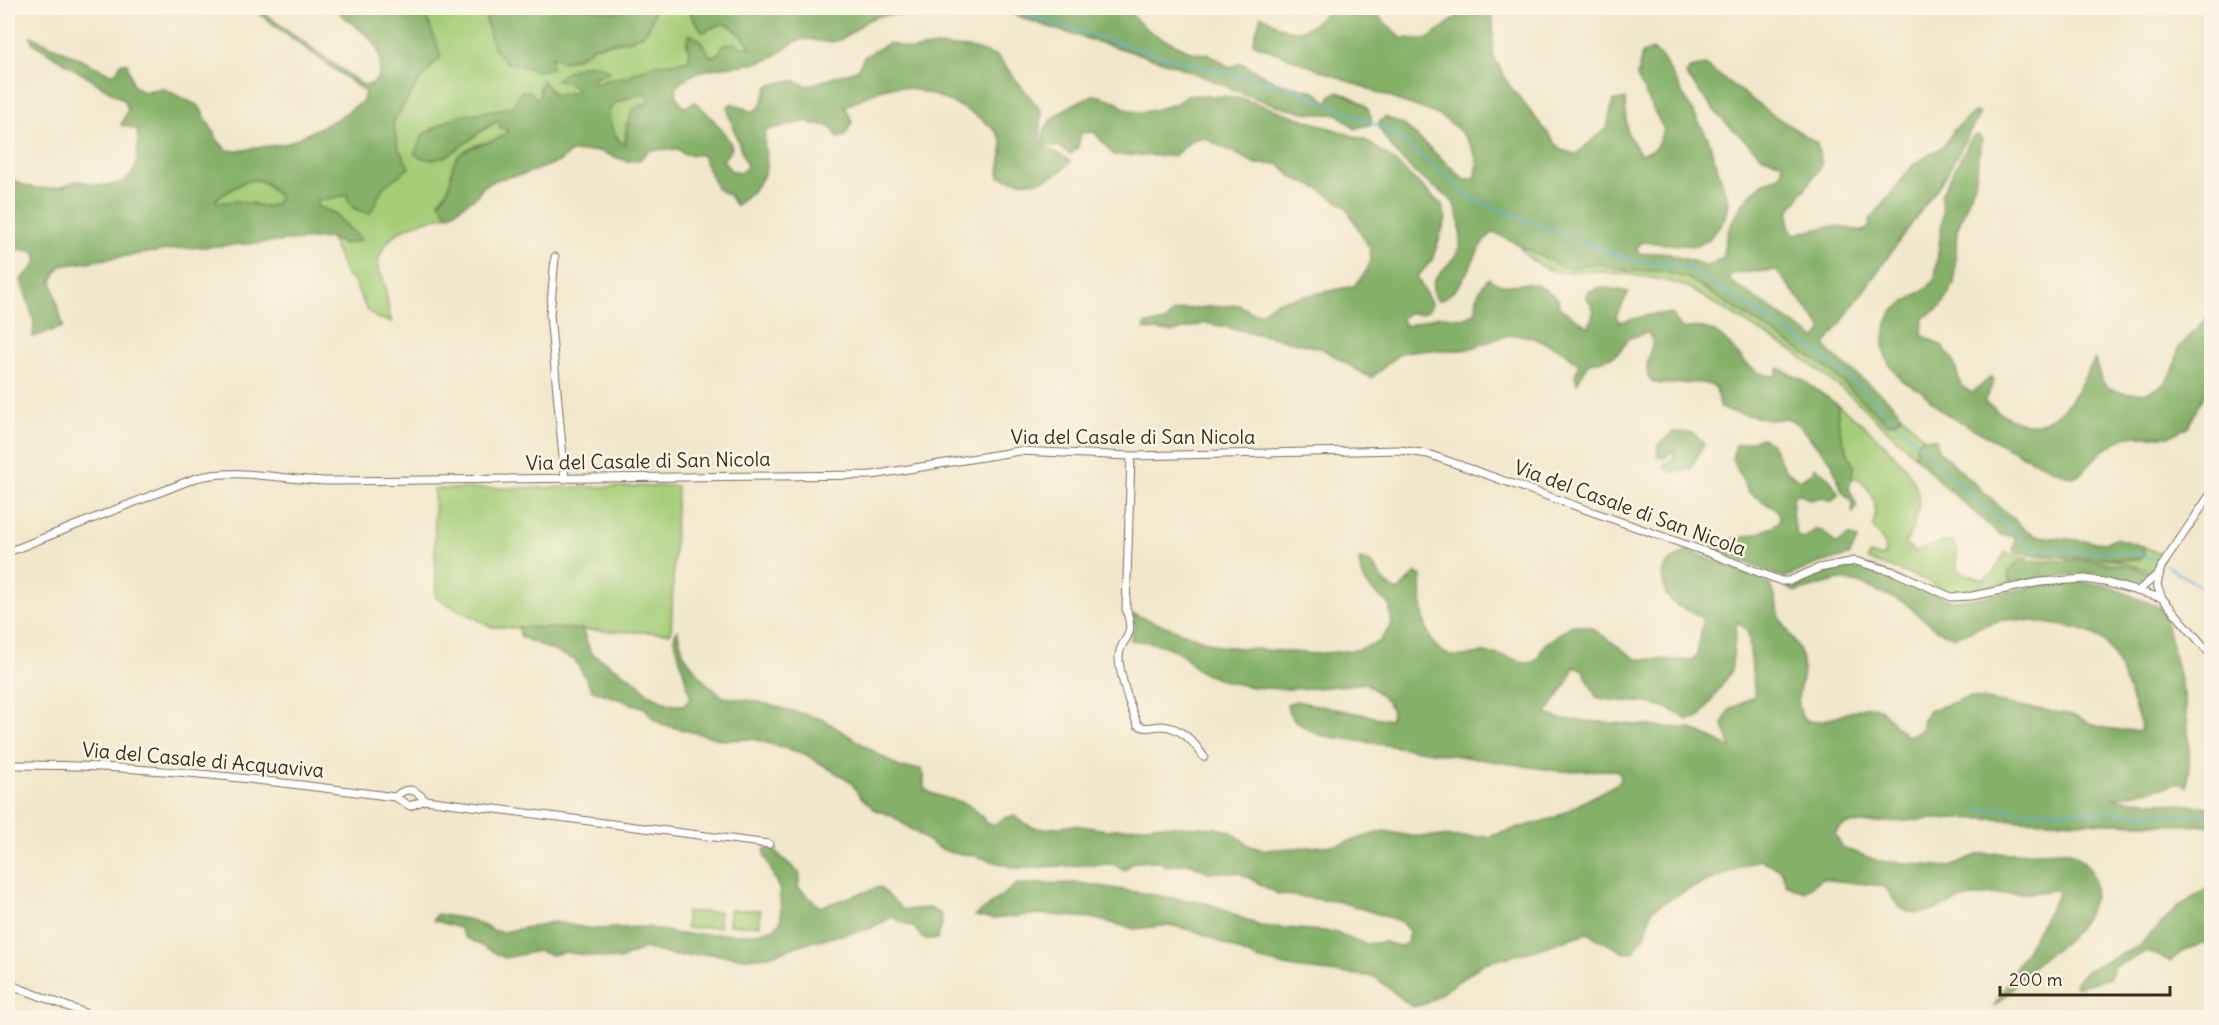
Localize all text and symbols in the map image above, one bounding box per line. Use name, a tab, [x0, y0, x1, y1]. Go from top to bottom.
street label: Via del Casale di San Nicola	[1010, 424, 1256, 449]
street label: Via del Casale di San Nicola	[525, 446, 771, 475]
street label: Via del Casale di San Nicola	[1511, 454, 1750, 561]
street label: Via del Casale di Acquaviva	[81, 736, 325, 783]
scale bar	[2000, 959, 2170, 997]
text: 200 m	[2009, 968, 2063, 991]

